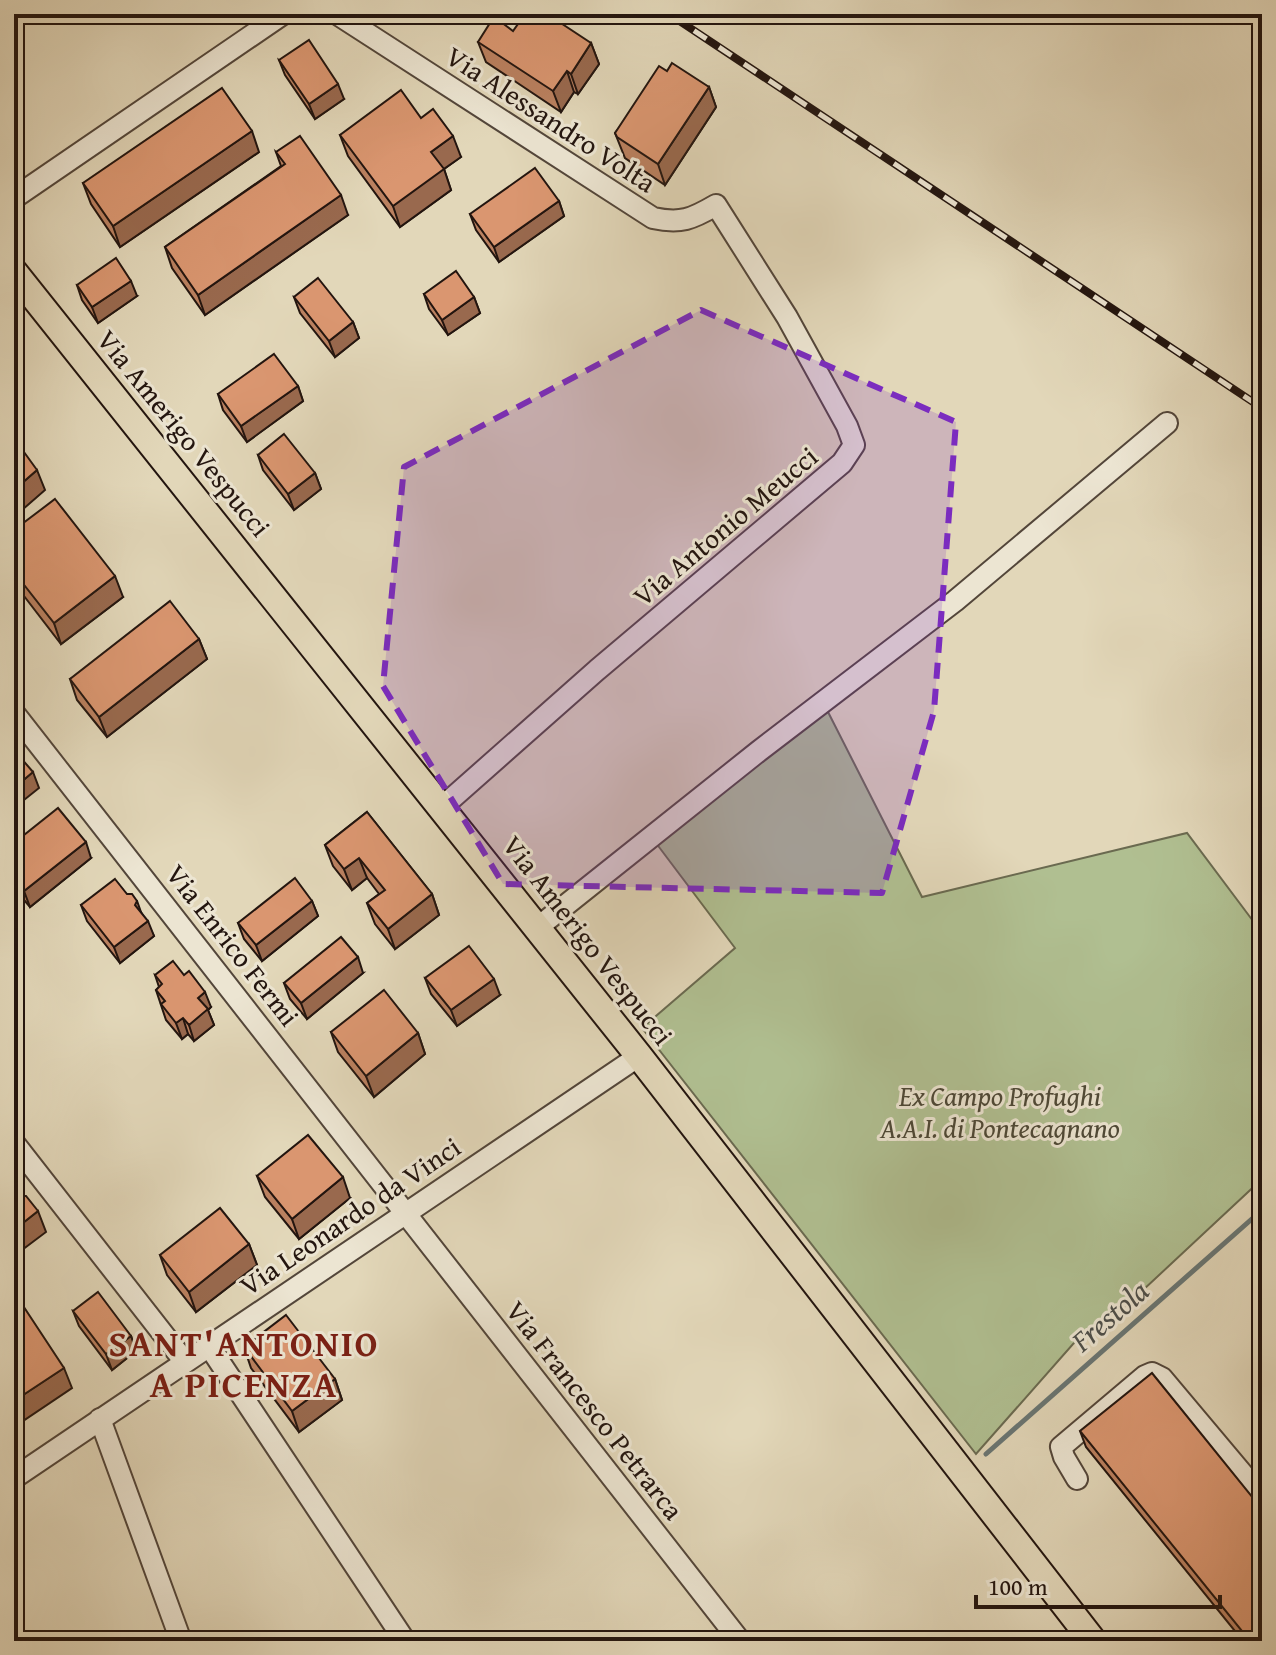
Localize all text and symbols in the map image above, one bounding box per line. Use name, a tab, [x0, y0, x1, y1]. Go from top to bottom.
street label: Via Alessandro Volta	[438, 35, 665, 202]
street label: Via Amerigo Vespucci	[88, 320, 281, 545]
street label: Via Antonio Meucci	[623, 436, 826, 615]
street label: Via Amerigo Vespucci	[493, 826, 684, 1053]
street label: Via Enrico Fermi	[157, 855, 310, 1035]
park label: Ex Campo Profughi A.A.I. di Pontecagnano	[879, 1075, 1120, 1148]
street label: Via Leonardo da Vinci	[231, 1126, 469, 1305]
water label: Frestola	[1060, 1269, 1158, 1362]
street label: Via Francesco Petrarca	[497, 1291, 695, 1529]
district label: SANT'ANTONIO A PICENZA	[108, 1316, 380, 1410]
scale bar	[976, 1559, 1220, 1609]
text: 100 m	[988, 1569, 1048, 1604]

